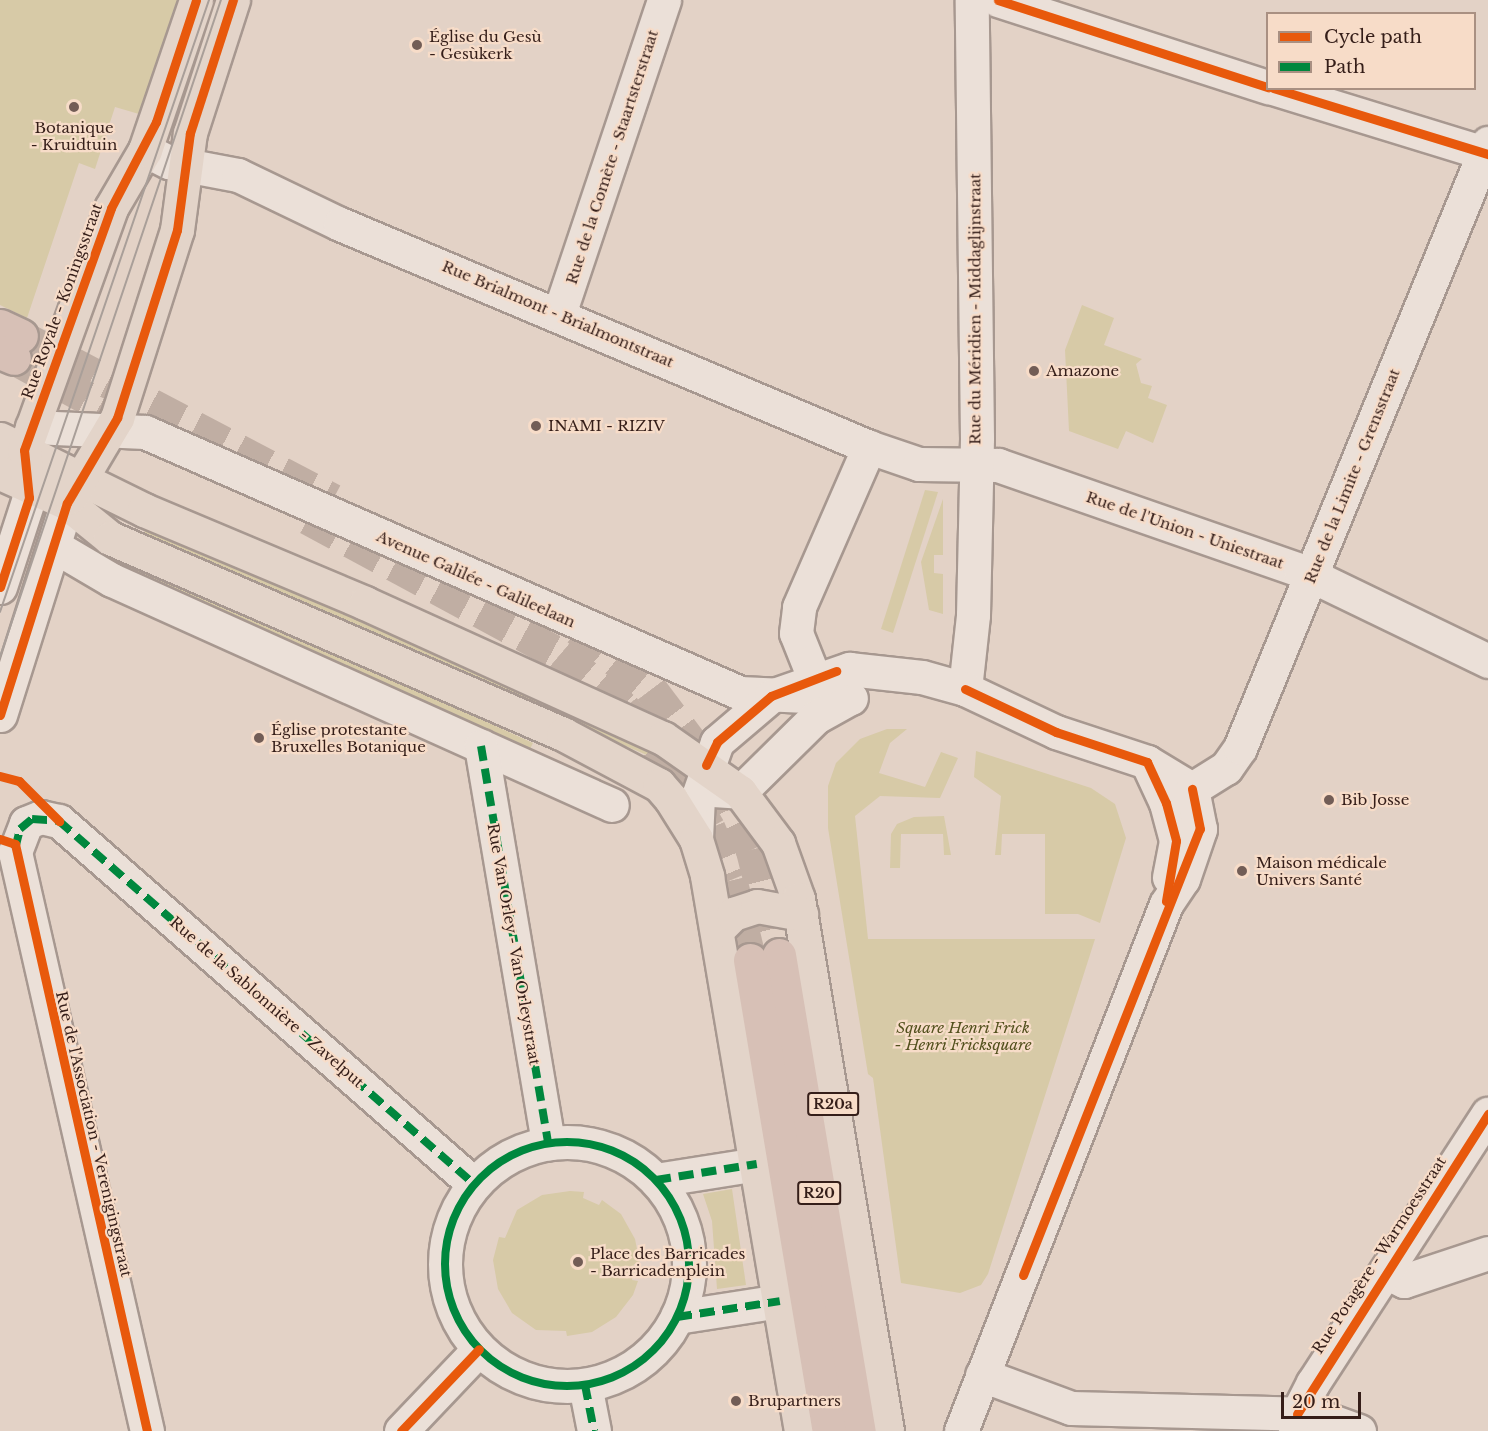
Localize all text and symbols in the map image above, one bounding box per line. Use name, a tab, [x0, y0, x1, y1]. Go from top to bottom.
legend	[1266, 12, 1476, 90]
text: Cycle path	[1324, 26, 1422, 48]
place label: Église du Gesù - Gesùkerk	[429, 27, 542, 62]
street label: Rue de la Comète - Staartsterstraat	[562, 27, 662, 287]
marker: Église du Gesù - Gesùkerk	[410, 38, 424, 52]
text: Path	[1324, 56, 1365, 78]
marker: Botanique - Kruidtuin	[65, 98, 83, 116]
place label: Botanique - Kruidtuin	[31, 118, 117, 153]
street label: Rue du Méridien - Middaglijnstraat	[966, 173, 984, 445]
street label: Rue Royale - Koningsstraat	[18, 201, 106, 401]
street label: Rue Brialmont - Brialmontstraat	[439, 257, 677, 371]
place label: Amazone	[1046, 362, 1119, 380]
marker: Amazone	[1027, 364, 1041, 378]
street label: Rue de la Limite - Grensstraat	[1301, 366, 1403, 586]
place label: INAMI - RIZIV	[548, 417, 665, 435]
marker: INAMI - RIZIV	[529, 419, 543, 433]
street label: Rue de l'Union - Uniestraat	[1084, 488, 1286, 572]
street label: Avenue Galilée - Galileelaan	[374, 527, 578, 631]
place label: Église protestante Bruxelles Botanique	[271, 720, 426, 755]
marker: Église protestante Bruxelles Botanique	[252, 731, 266, 745]
place label: Bib Josse	[1341, 791, 1409, 809]
marker: Bib Josse	[1322, 793, 1336, 807]
street label: Rue Van Orley - Van Orleystraat	[484, 821, 544, 1067]
place label: Maison médicale Univers Santé	[1256, 853, 1387, 888]
marker: Maison médicale Univers Santé	[1233, 862, 1251, 880]
street label: Rue de la Sablonnière - Zavelput	[166, 913, 368, 1091]
street label: Rue de l'Association - Verenigingstraat	[52, 989, 136, 1279]
park label: Square Henri Frick - Henri Fricksquare	[894, 1018, 1032, 1053]
road number: R20a	[806, 1093, 860, 1115]
street label: Rue Potagère - Warmoesstraat	[1308, 1153, 1450, 1357]
road number: R20	[796, 1182, 842, 1204]
place label: Place des Barricades - Barricadenplein	[590, 1244, 745, 1279]
marker: Place des Barricades - Barricadenplein	[571, 1255, 585, 1269]
scale bar	[1284, 1380, 1364, 1418]
text: 20 m	[1292, 1391, 1340, 1413]
place label: Brupartners	[748, 1392, 841, 1410]
marker: Brupartners	[729, 1394, 743, 1408]

